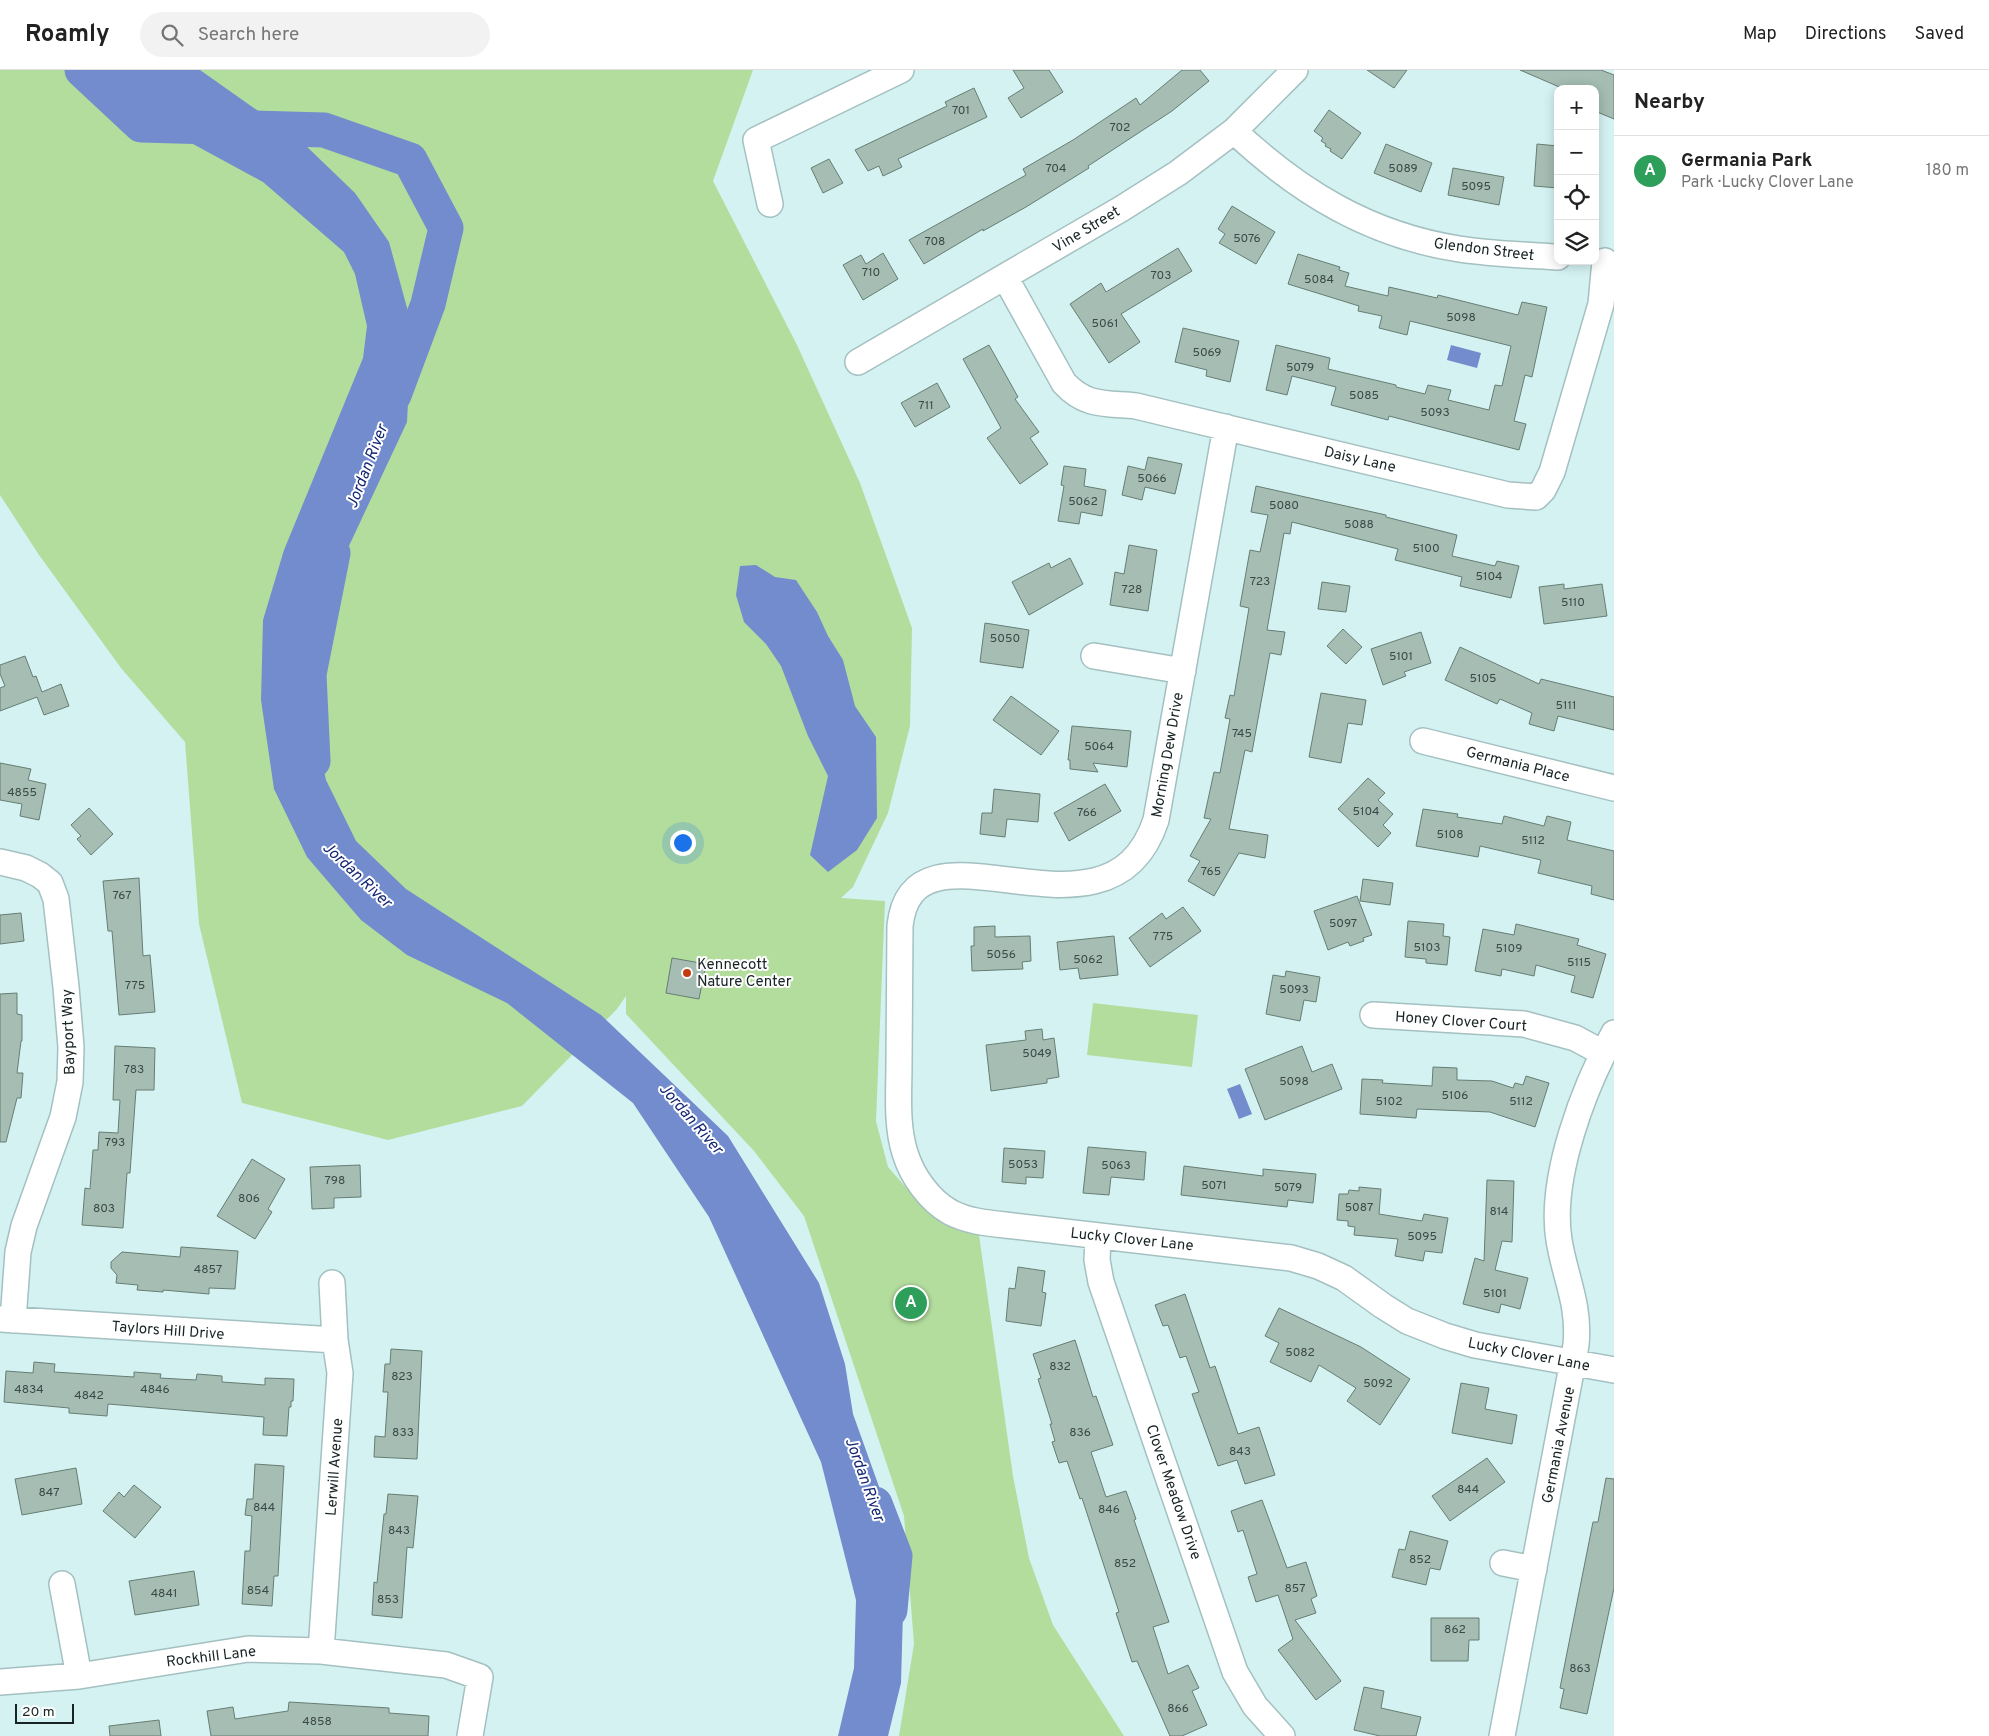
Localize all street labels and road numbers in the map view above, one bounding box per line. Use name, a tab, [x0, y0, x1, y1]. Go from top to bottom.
street label: Vine Street	[1050, 203, 1124, 258]
street label: Glendon Street	[1432, 235, 1535, 266]
street label: Daisy Lane	[1322, 443, 1397, 478]
street label: Morning Dew Drive	[1148, 691, 1189, 819]
street label: Germania Place	[1464, 743, 1571, 787]
street label: Bayport Way	[59, 989, 80, 1075]
street label: Honey Clover Court	[1394, 1008, 1528, 1037]
street label: Lucky Clover Lane	[1069, 1225, 1194, 1256]
street label: Taylors Hill Drive	[111, 1318, 225, 1345]
street label: Lucky Clover Lane	[1466, 1334, 1591, 1377]
street label: Germania Avenue	[1539, 1385, 1580, 1505]
street label: Lerwill Avenue	[323, 1418, 348, 1517]
street label: Clover Meadow Drive	[1141, 1422, 1205, 1563]
street label: Rockhill Lane	[165, 1643, 257, 1672]

